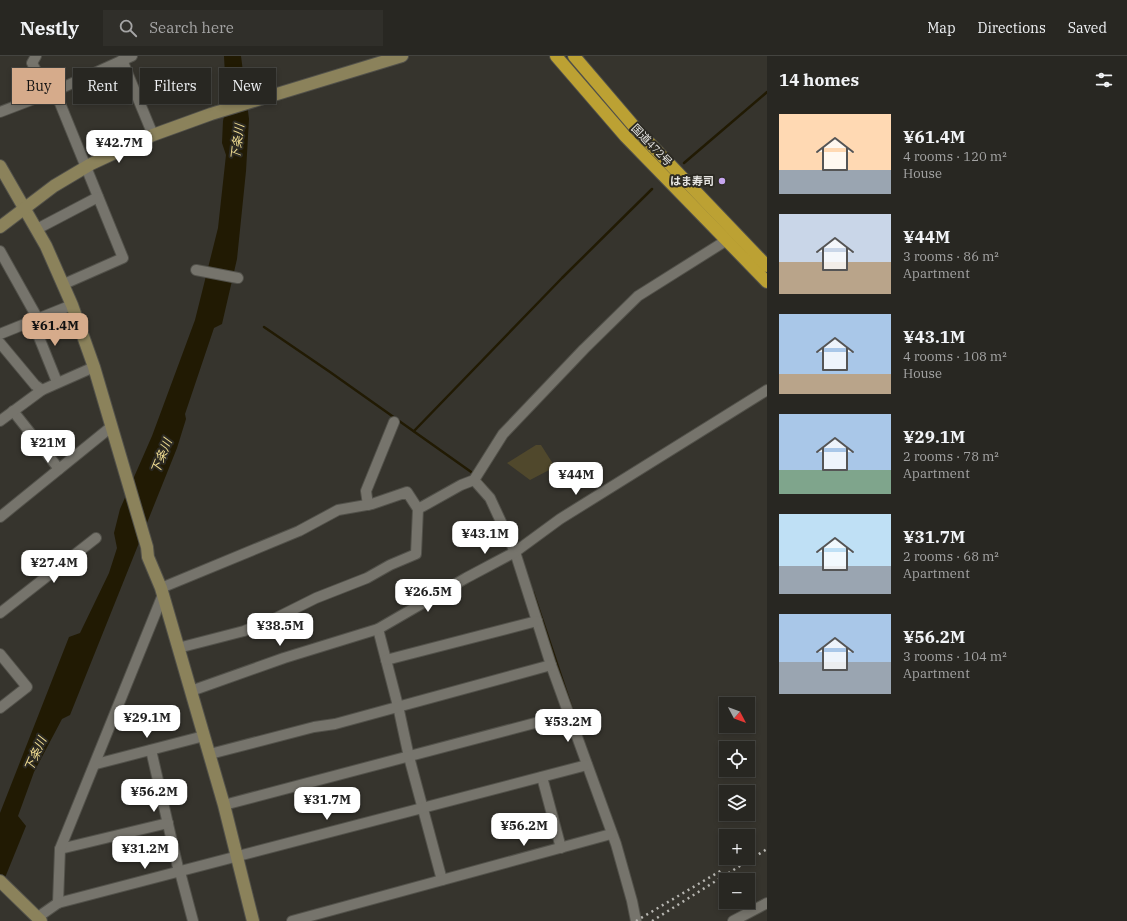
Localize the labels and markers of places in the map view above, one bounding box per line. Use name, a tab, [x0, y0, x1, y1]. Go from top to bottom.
pin: ¥42.7M	[86, 130, 152, 164]
place label: はま寿司	[670, 174, 714, 188]
marker: はま寿司	[717, 176, 727, 186]
pin: ¥61.4M	[22, 313, 88, 347]
pin: ¥21M	[24, 430, 72, 464]
pin: ¥44M	[552, 462, 600, 496]
pin: ¥43.1M	[452, 521, 518, 555]
pin: ¥27.4M	[21, 550, 87, 584]
pin: ¥26.5M	[395, 579, 461, 613]
pin: ¥38.5M	[247, 613, 313, 647]
pin: ¥29.1M	[114, 705, 180, 739]
pin: ¥53.2M	[535, 709, 601, 743]
pin: ¥56.2M	[121, 779, 187, 813]
pin: ¥31.7M	[294, 787, 360, 821]
pin: ¥56.2M	[491, 813, 557, 847]
pin: ¥31.2M	[112, 836, 178, 870]

